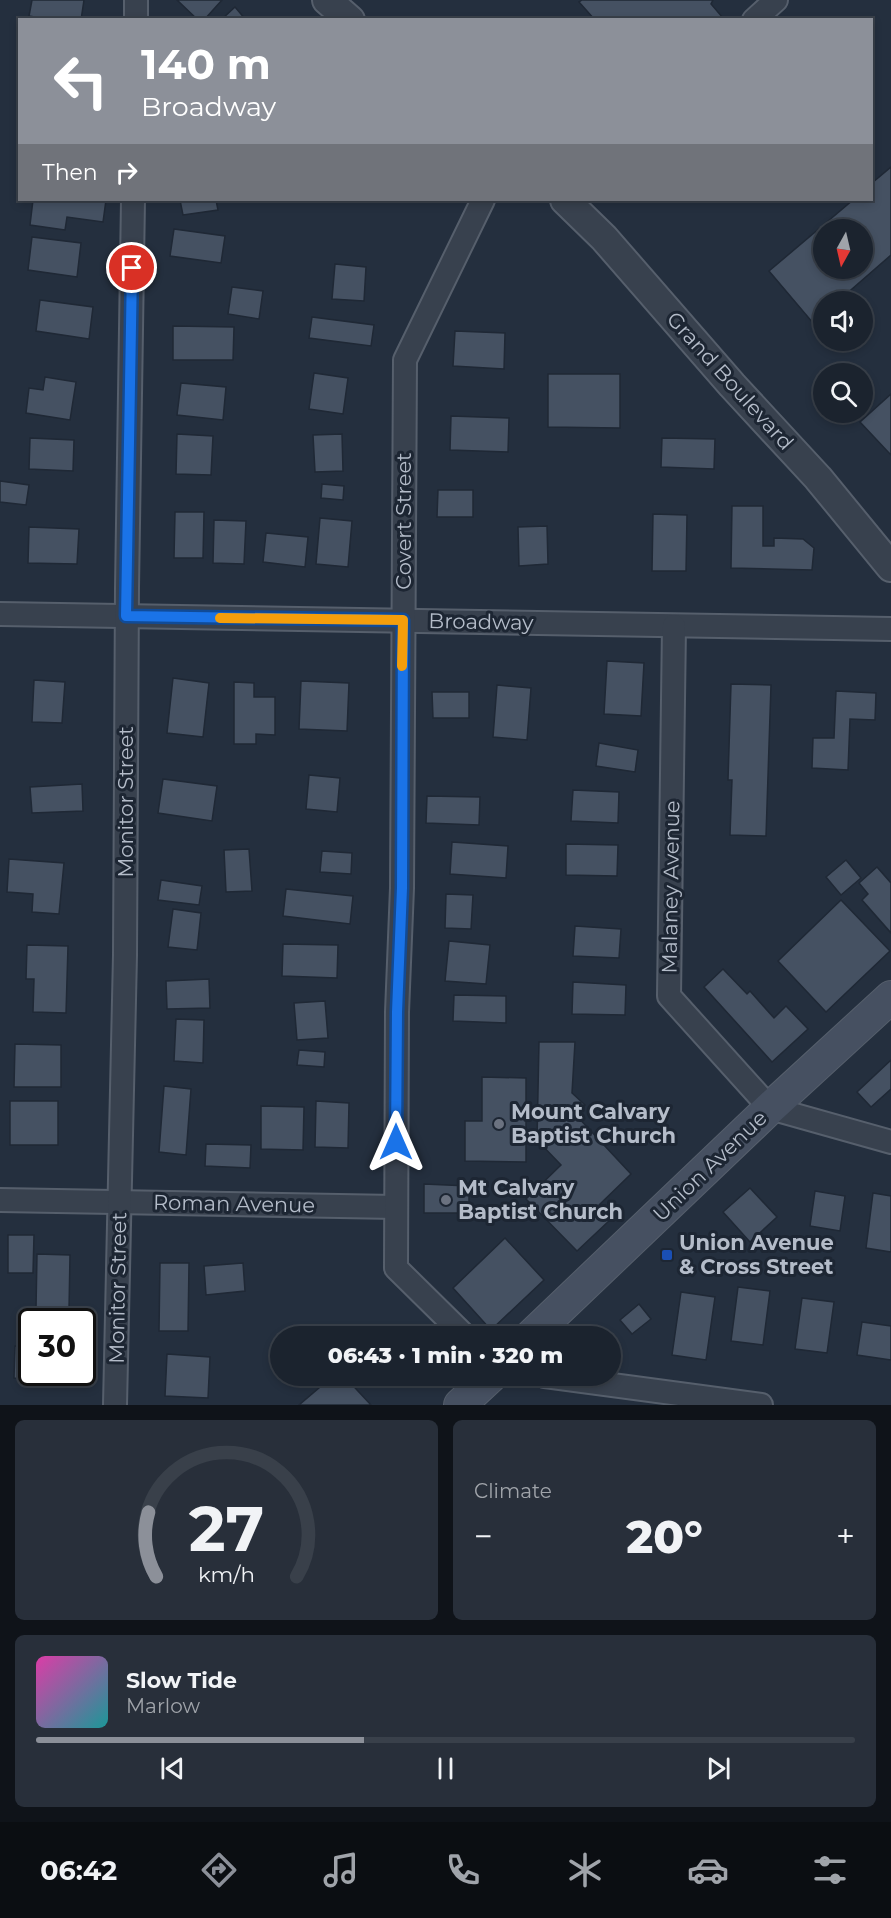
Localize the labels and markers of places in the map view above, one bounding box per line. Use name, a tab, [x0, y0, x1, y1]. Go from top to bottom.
pin	[106, 242, 157, 293]
place label: Mount Calvary Baptist Church	[511, 1099, 676, 1148]
marker: Mount Calvary Baptist Church	[492, 1117, 506, 1131]
place label: Mt Calvary Baptist Church	[458, 1175, 623, 1224]
marker: Mt Calvary Baptist Church	[439, 1193, 453, 1207]
place label: Union Avenue & Cross Street	[679, 1230, 834, 1279]
marker: Union Avenue & Cross Street	[660, 1248, 674, 1262]

